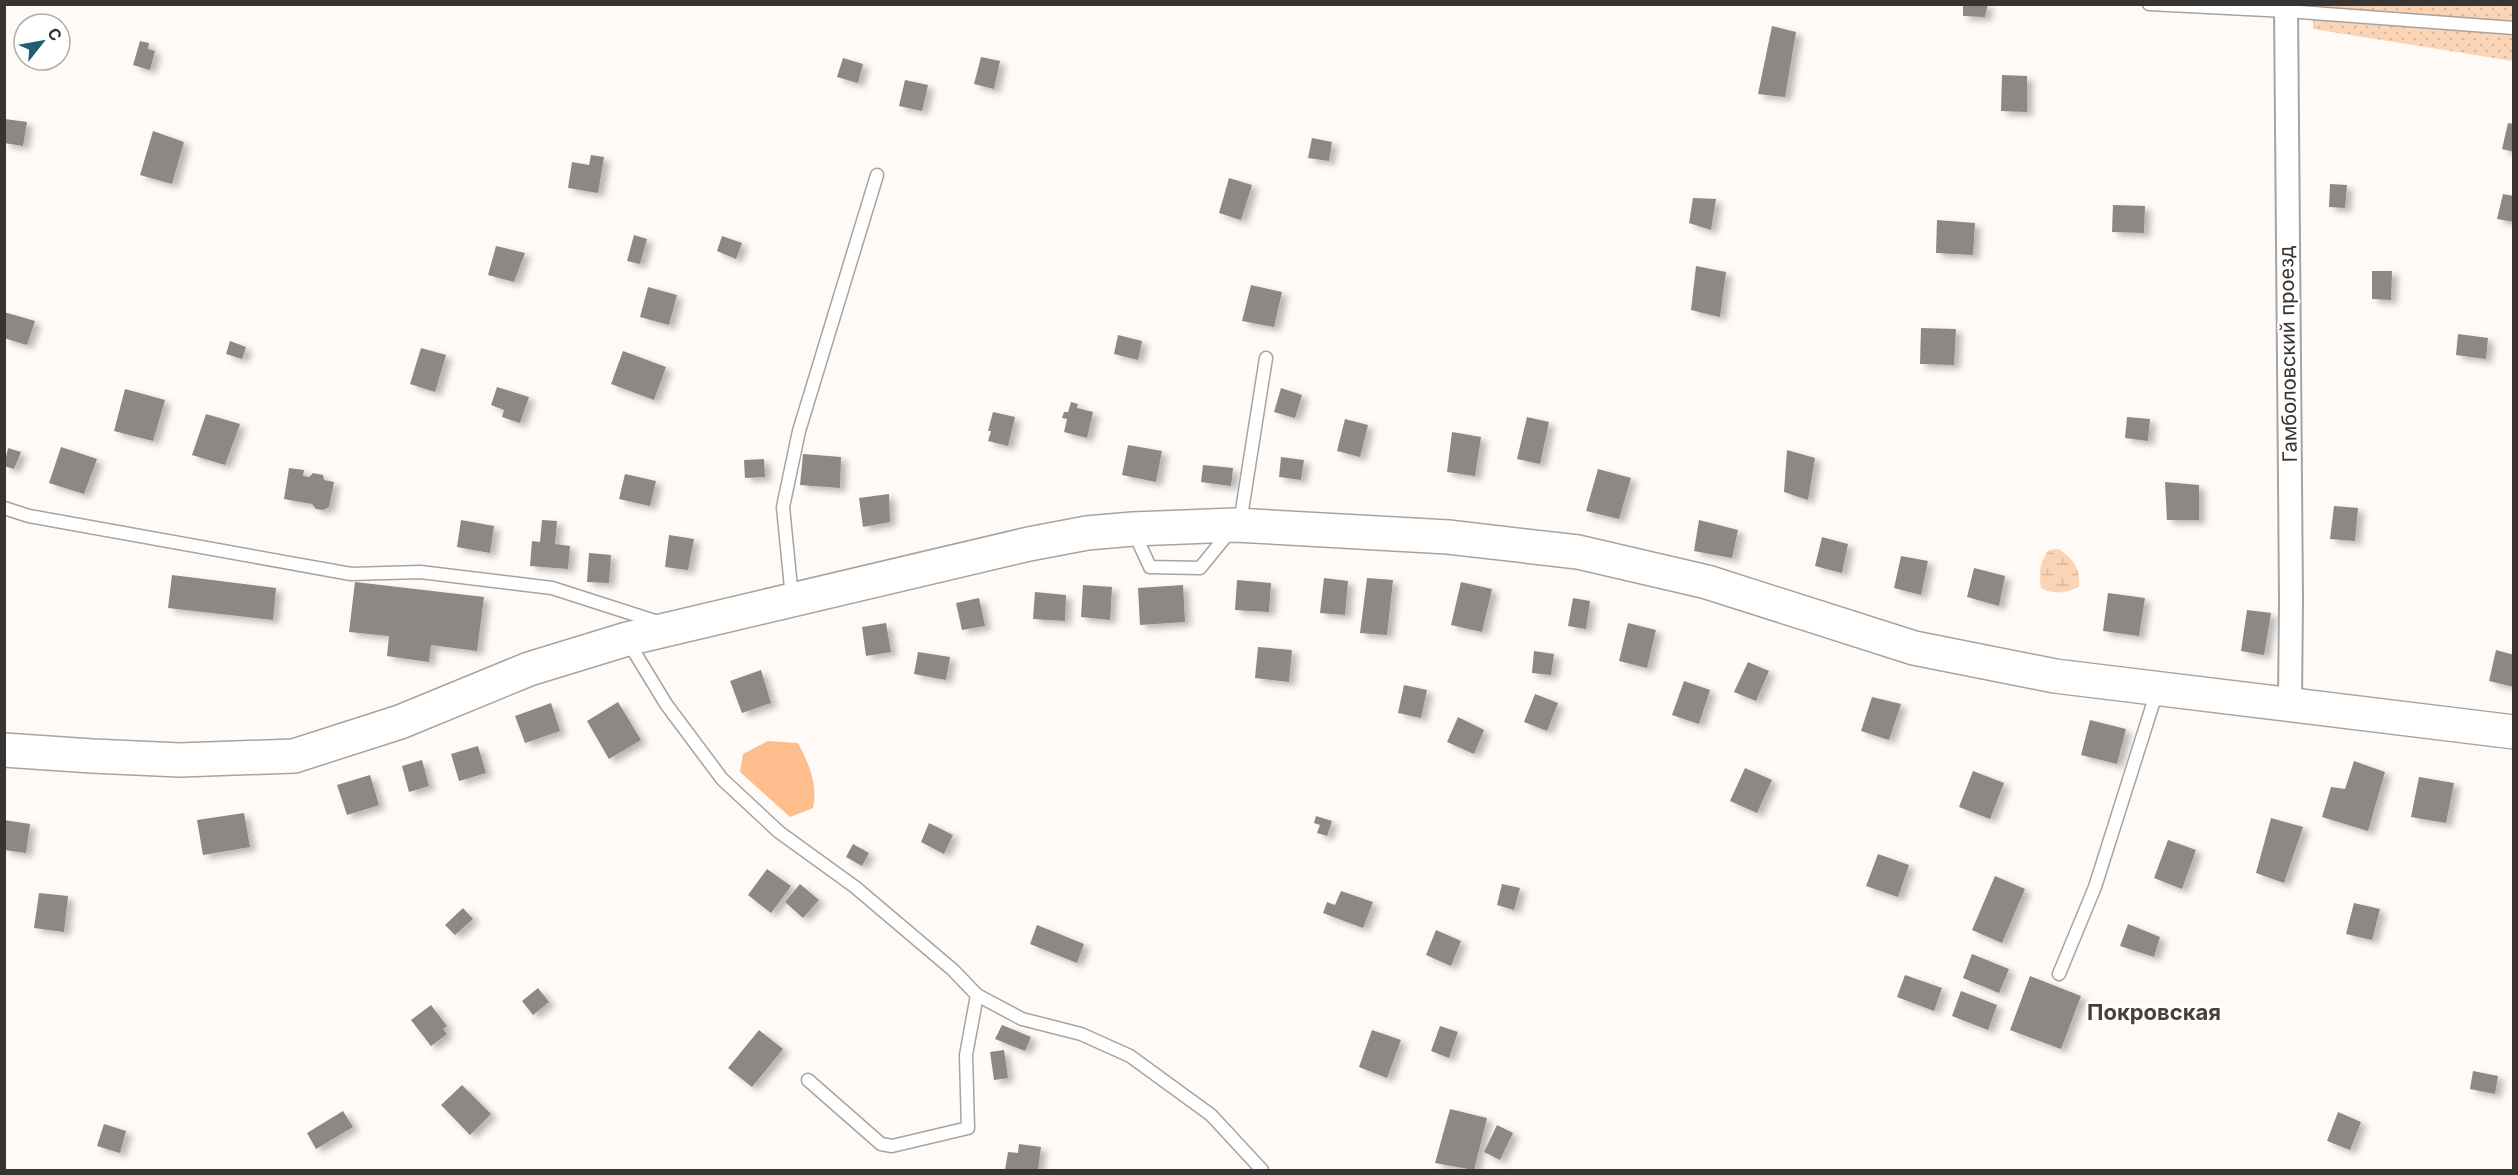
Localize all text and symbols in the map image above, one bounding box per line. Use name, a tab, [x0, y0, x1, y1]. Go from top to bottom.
north arrow	[12, 12, 72, 72]
text: С	[43, 24, 67, 45]
street label: Гамболовский проезд	[2274, 245, 2302, 463]
district label: Покровская	[2087, 999, 2221, 1025]

